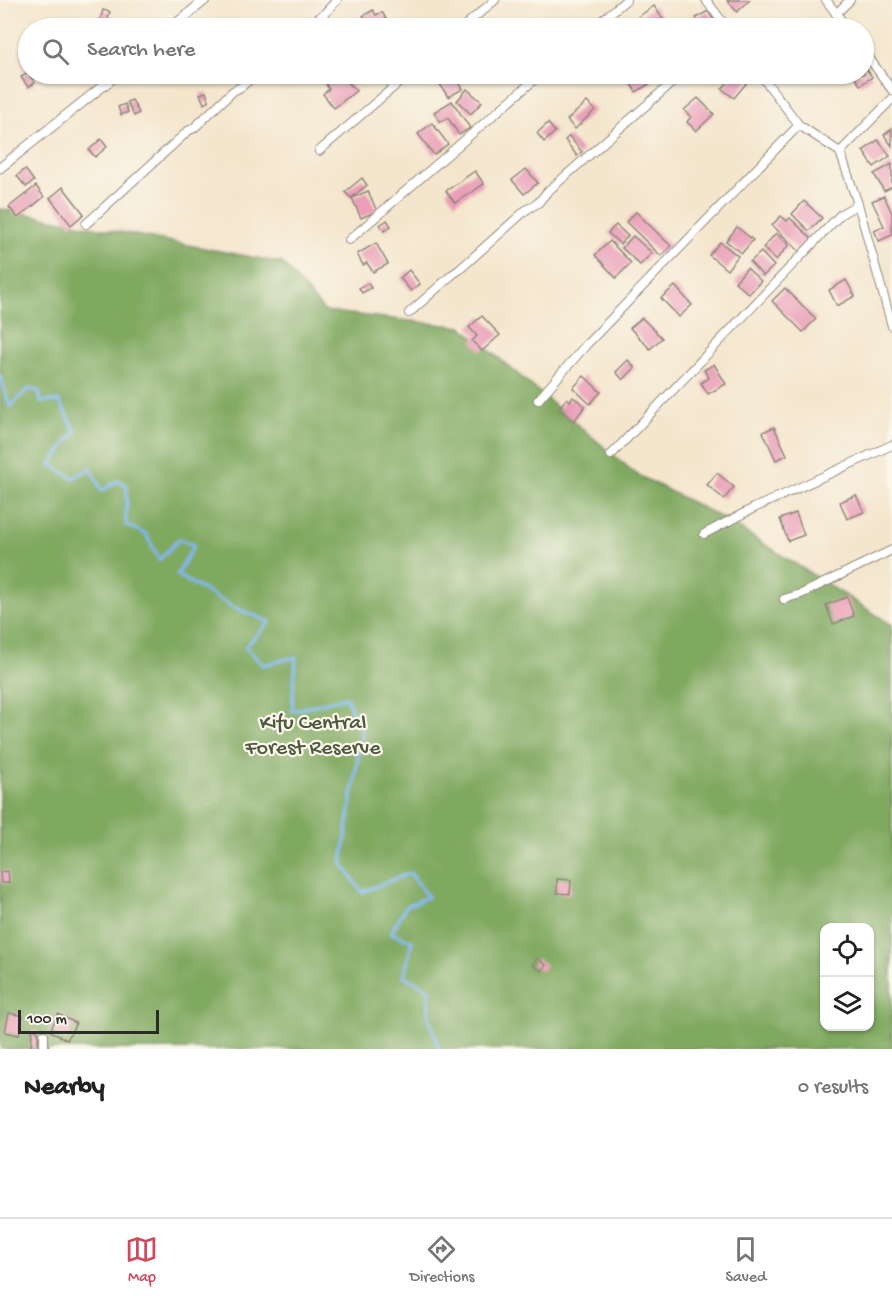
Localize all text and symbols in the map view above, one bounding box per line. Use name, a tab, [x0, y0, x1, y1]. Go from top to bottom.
search box	[18, 18, 874, 84]
icon: search	[39, 35, 72, 68]
text: Search here	[87, 38, 195, 64]
park label: Kifu Central Forest Reserve	[244, 711, 381, 762]
map controls	[820, 923, 874, 1031]
button: locate	[820, 923, 874, 977]
button: layers	[820, 977, 874, 1031]
scale bar	[18, 1007, 159, 1034]
text: 100 m	[27, 1011, 67, 1030]
text: Nearby	[24, 1073, 105, 1104]
text: 0 results	[798, 1077, 868, 1100]
tab: Map	[125, 1233, 158, 1288]
tab: Directions	[409, 1233, 475, 1288]
tab: Saved	[725, 1233, 766, 1288]

